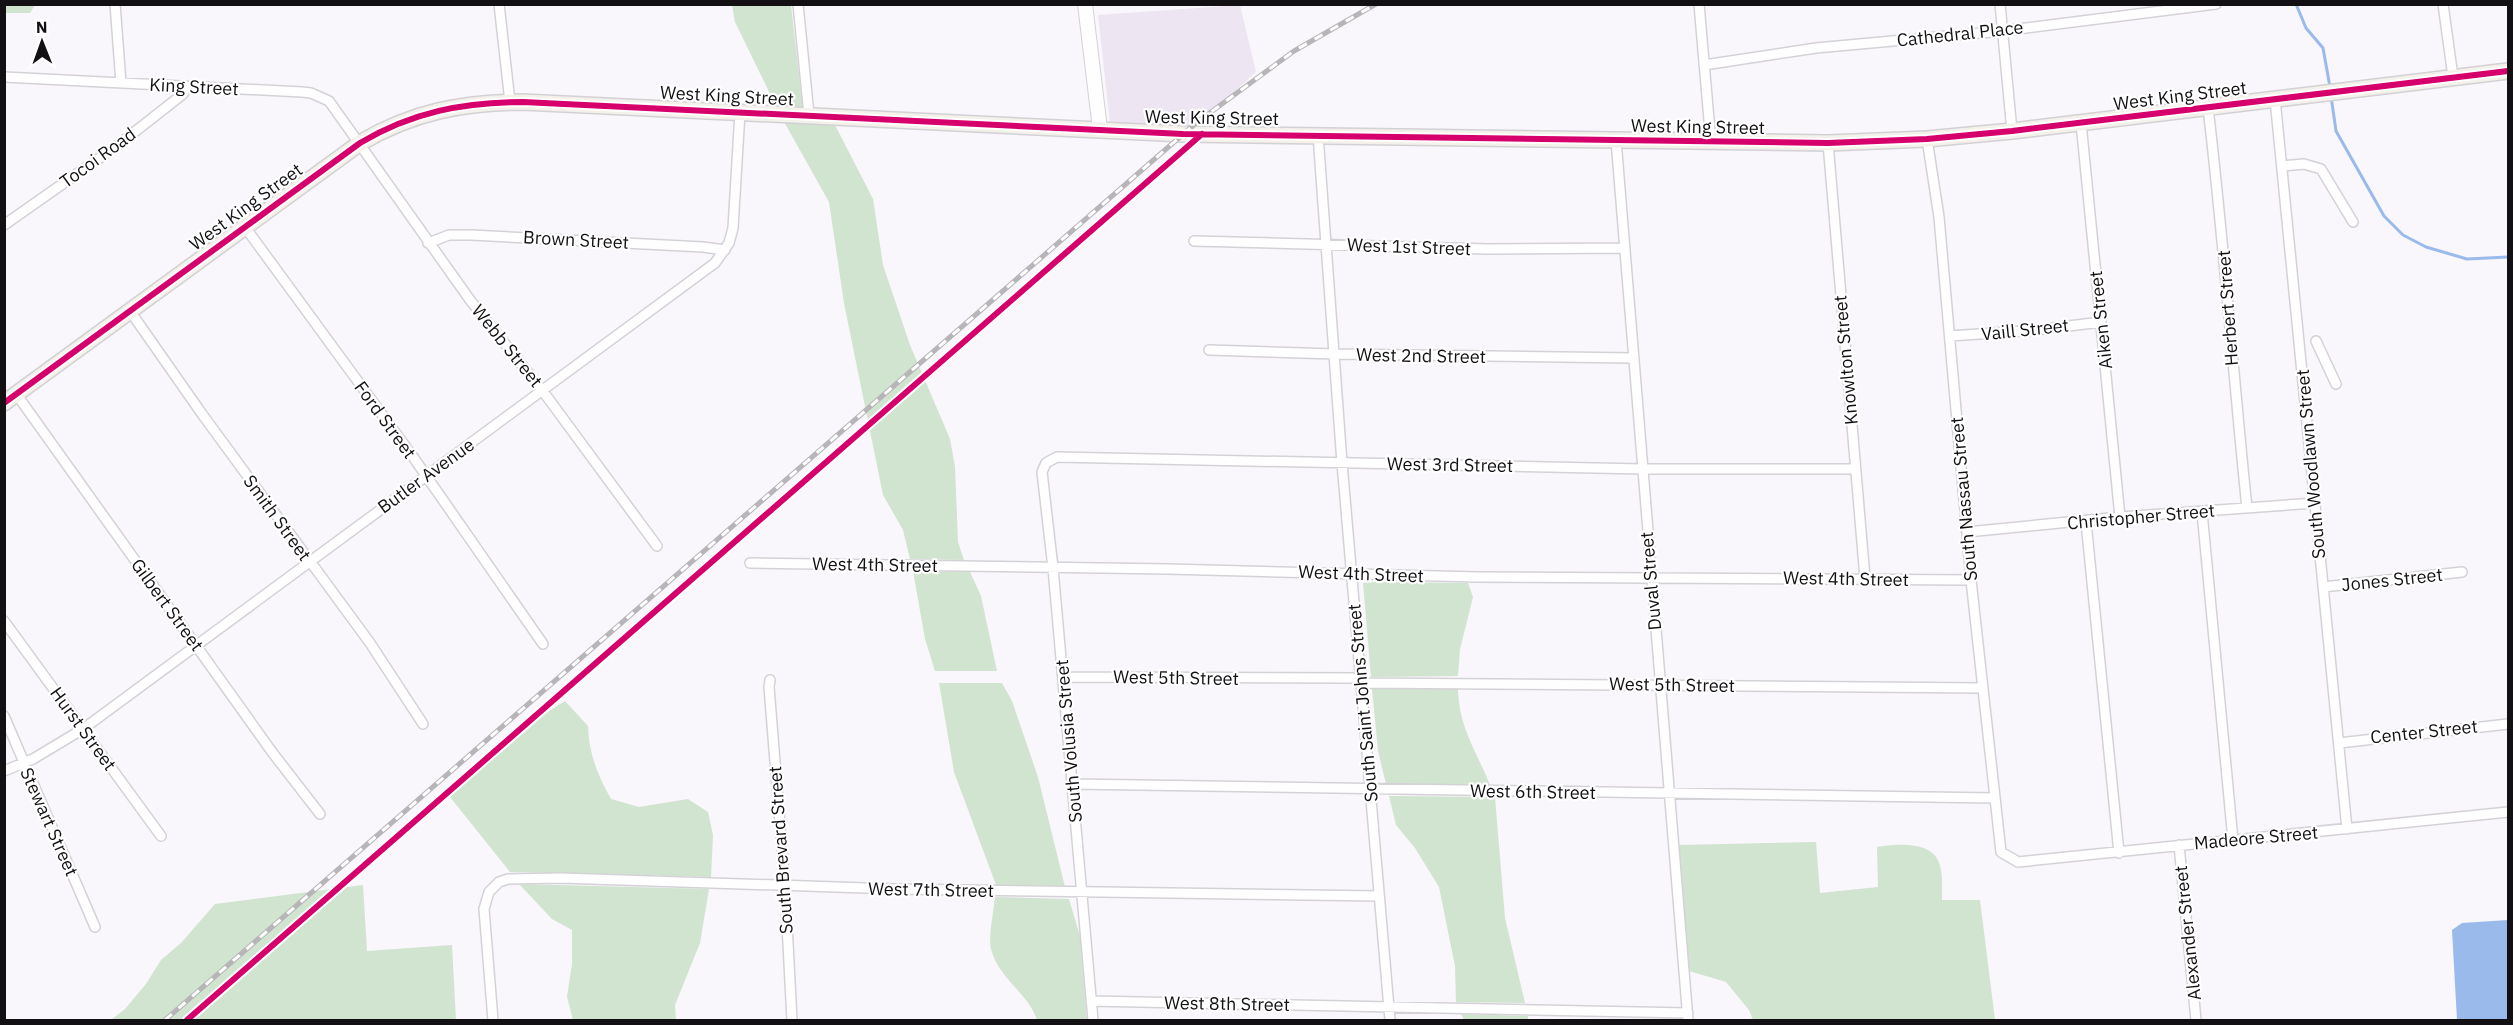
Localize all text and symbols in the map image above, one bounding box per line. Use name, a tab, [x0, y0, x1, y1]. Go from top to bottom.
north arrow	[12, 12, 72, 72]
street label: Cathedral Place	[1896, 15, 2025, 52]
text: N	[36, 17, 48, 37]
street label: King Street	[149, 73, 239, 100]
street label: West King Street	[2112, 76, 2248, 115]
street label: West King Street	[659, 81, 795, 110]
street label: West King Street	[1145, 105, 1279, 130]
street label: West King Street	[1631, 114, 1765, 139]
street label: Tocoi Road	[55, 122, 140, 193]
street label: West King Street	[185, 158, 307, 255]
street label: Brown Street	[523, 225, 630, 254]
street label: West 1st Street	[1347, 233, 1472, 260]
street label: Herbert Street	[2212, 249, 2243, 367]
street label: Aiken Street	[2084, 270, 2117, 370]
street label: Knowlton Street	[1828, 294, 1863, 426]
street label: Webb Street	[467, 300, 548, 392]
street label: Vaill Street	[1980, 313, 2070, 346]
street label: West 2nd Street	[1356, 343, 1486, 368]
street label: South Woodlawn Street	[2291, 368, 2330, 560]
street label: Ford Street	[350, 376, 421, 463]
street label: South Nassau Street	[1945, 416, 1982, 582]
street label: Butler Avenue	[373, 433, 479, 518]
street label: West 3rd Street	[1387, 452, 1513, 477]
street label: Smith Street	[238, 470, 316, 565]
street label: Christopher Street	[2066, 499, 2216, 534]
street label: Duval Street	[1635, 531, 1666, 631]
street label: West 4th Street	[812, 552, 938, 577]
street label: Gilbert Street	[126, 554, 209, 656]
street label: West 4th Street	[1298, 560, 1424, 587]
street label: Jones Street	[2340, 563, 2444, 596]
street label: West 4th Street	[1783, 566, 1909, 591]
street label: South Saint Johns Street	[1342, 603, 1383, 803]
street label: South Volusia Street	[1050, 659, 1087, 824]
street label: West 5th Street	[1113, 665, 1239, 690]
street label: West 5th Street	[1609, 672, 1735, 697]
street label: Hurst Street	[45, 682, 122, 775]
street label: Center Street	[2369, 714, 2479, 749]
street label: Stewart Street	[15, 764, 84, 880]
street label: South Brevard Street	[763, 765, 798, 935]
street label: West 6th Street	[1470, 779, 1596, 804]
street label: Madeore Street	[2193, 821, 2319, 854]
street label: Alexander Street	[2169, 864, 2206, 1002]
street label: West 7th Street	[868, 877, 994, 902]
street label: West 8th Street	[1164, 991, 1290, 1016]

